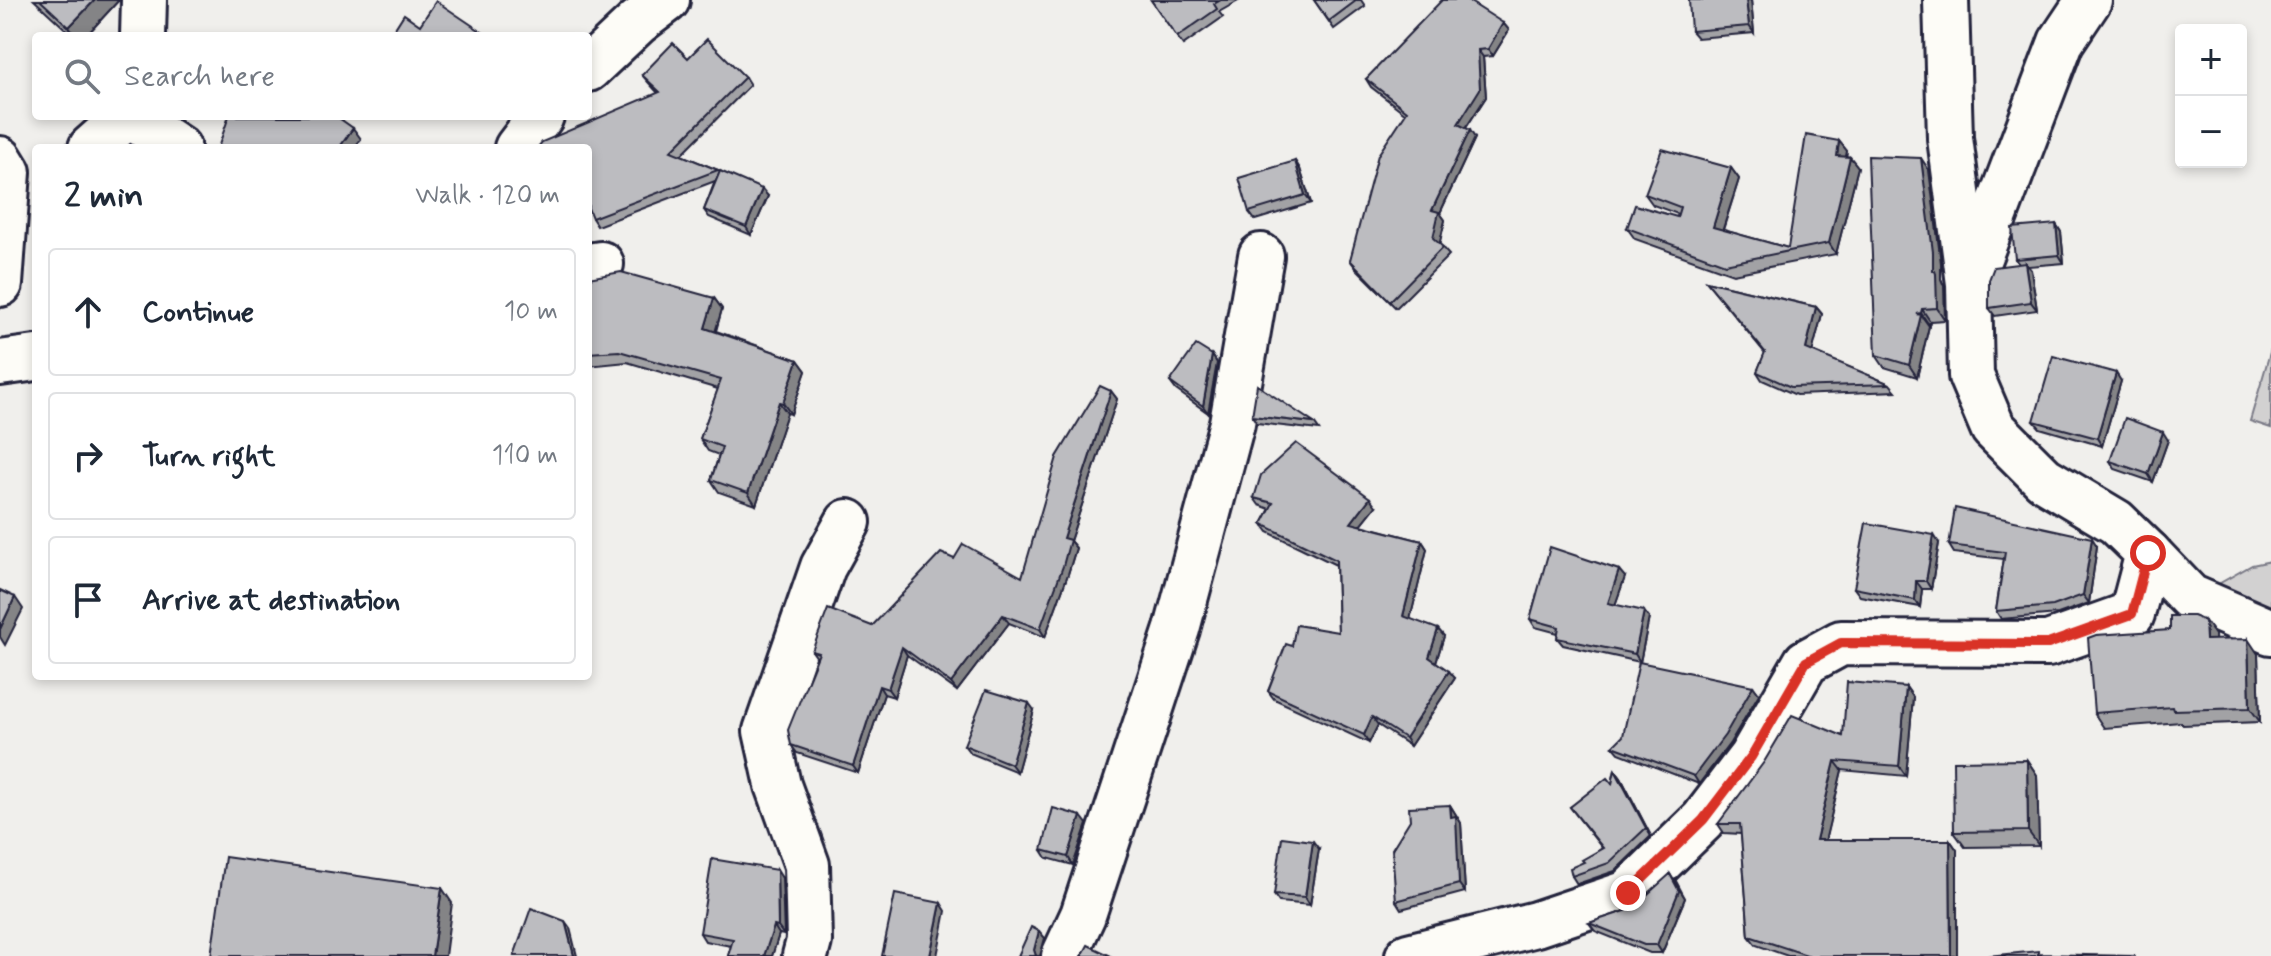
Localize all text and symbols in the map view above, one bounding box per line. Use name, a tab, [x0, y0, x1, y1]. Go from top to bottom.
map controls	[2175, 24, 2247, 168]
button: +	[2175, 24, 2247, 96]
search box	[32, 32, 592, 120]
icon: search	[60, 54, 104, 98]
text: Search here	[124, 57, 275, 96]
button: −	[2175, 96, 2247, 168]
text: 2 min	[64, 174, 144, 219]
text: Walk · 120 m	[415, 179, 560, 213]
icon: ahead	[66, 290, 110, 334]
text: Continue	[142, 293, 254, 332]
text: 10 m	[504, 295, 558, 329]
icon: right	[66, 434, 110, 478]
text: Turn right	[142, 437, 275, 476]
text: 110 m	[492, 439, 558, 473]
route start	[2130, 535, 2166, 571]
icon: arrive	[66, 578, 110, 622]
text: Arrive at destination	[142, 581, 400, 620]
route end	[1610, 875, 1646, 911]

